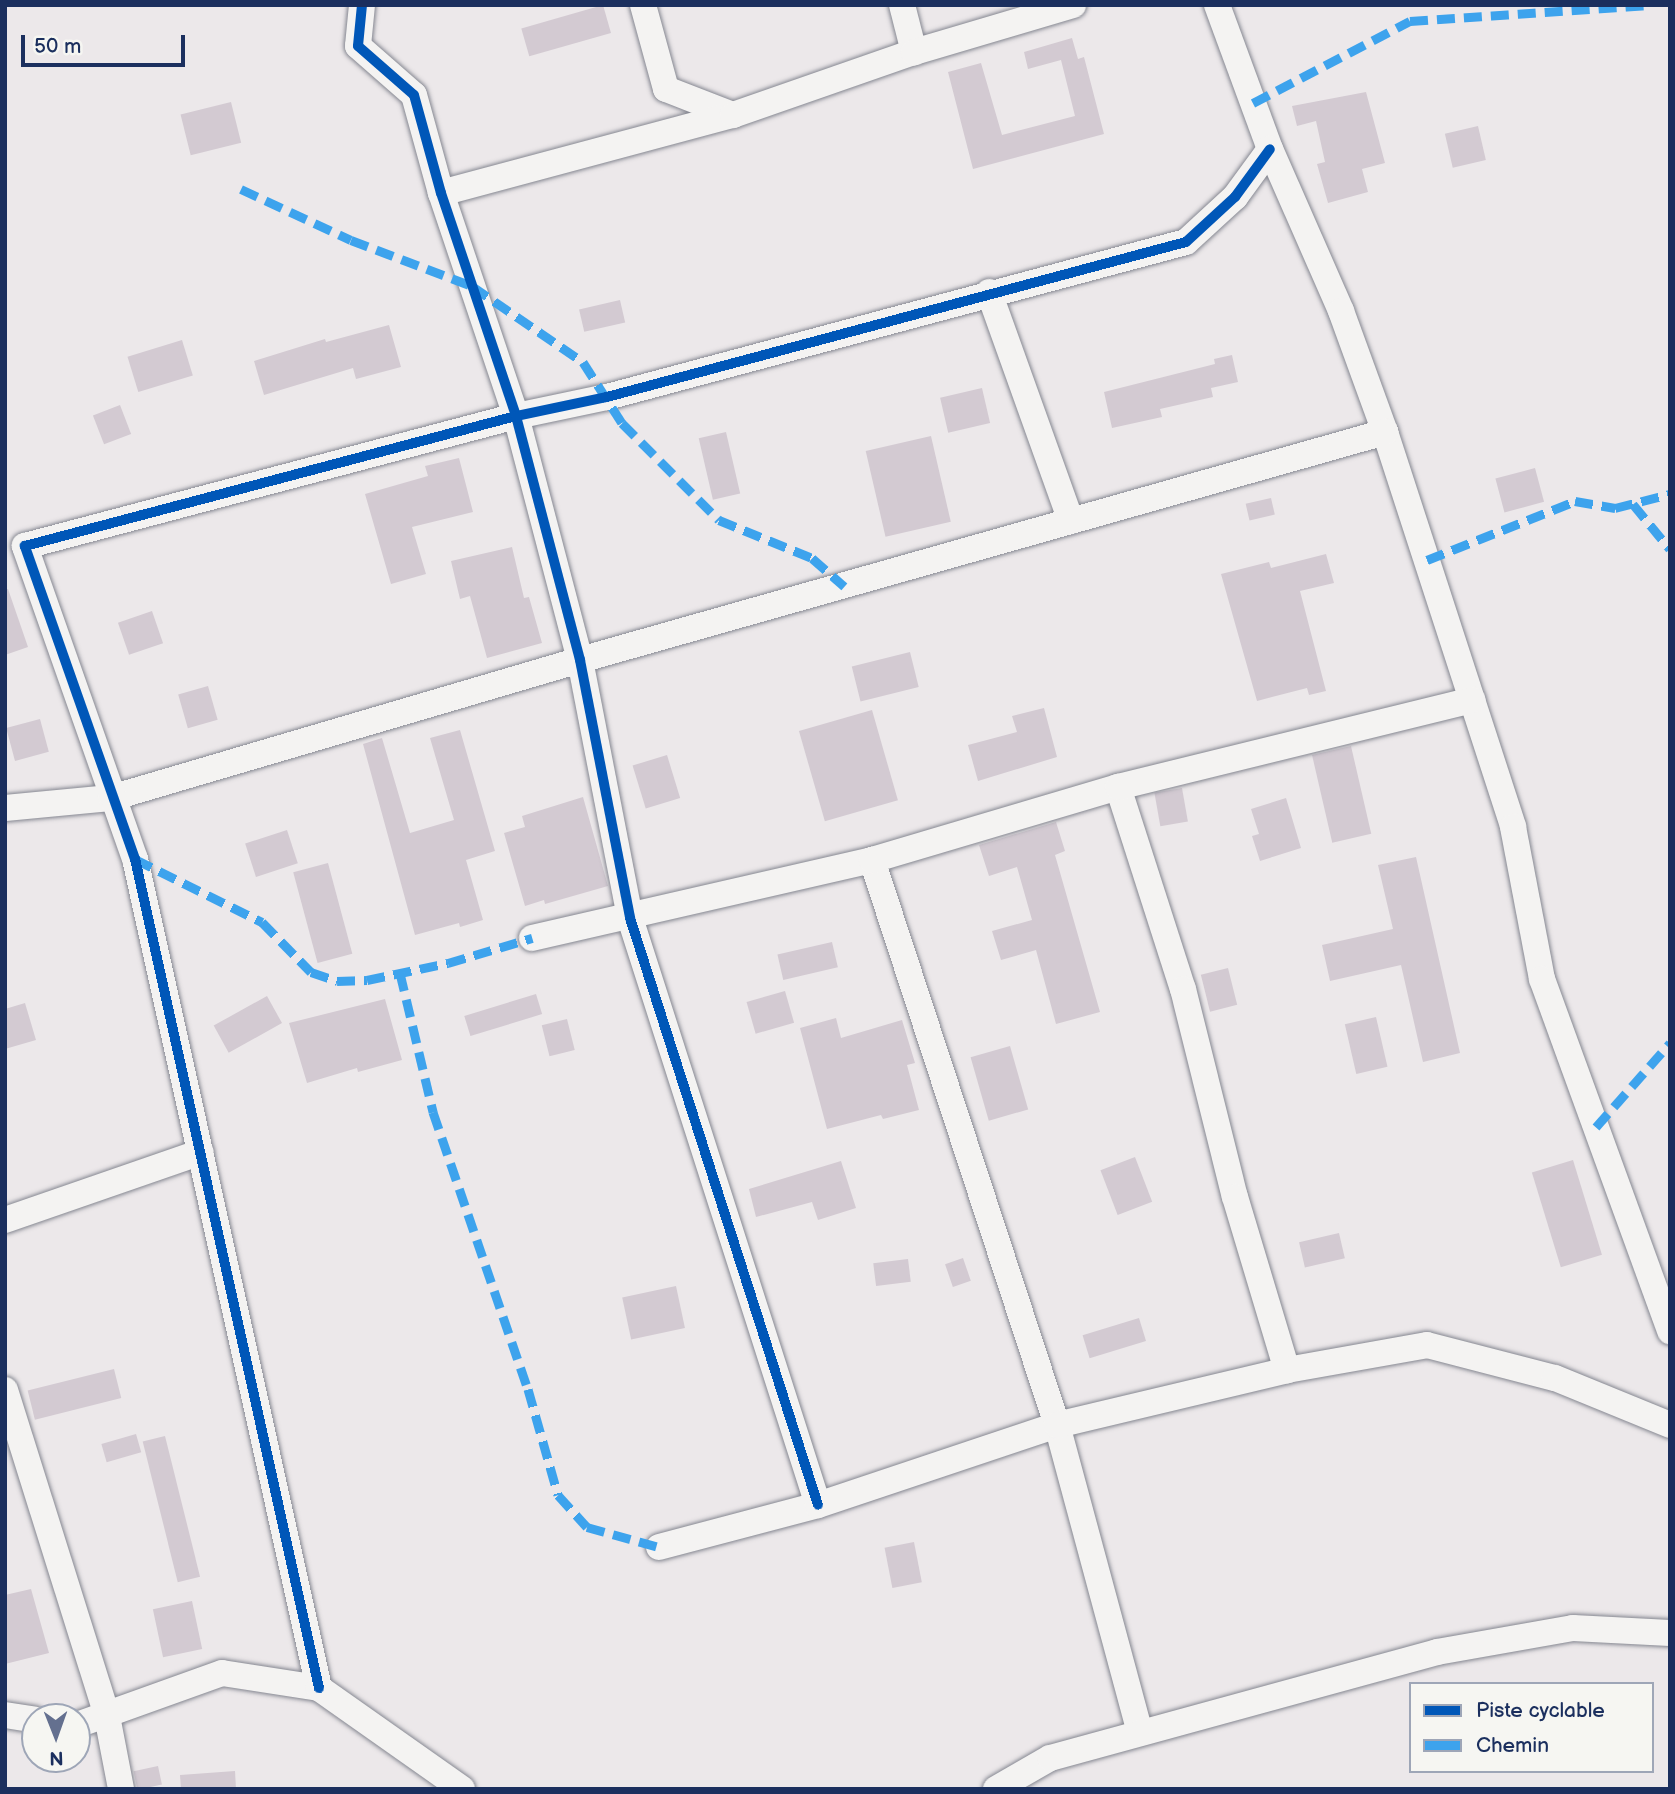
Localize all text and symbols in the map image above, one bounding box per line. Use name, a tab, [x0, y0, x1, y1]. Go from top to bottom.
scale bar	[24, 21, 189, 65]
text: 50 m	[34, 34, 81, 59]
legend	[1409, 1682, 1654, 1773]
text: Piste cyclable	[1476, 1698, 1605, 1723]
north arrow	[21, 1703, 91, 1773]
text: Chemin	[1476, 1733, 1549, 1758]
text: N	[49, 1746, 64, 1769]

